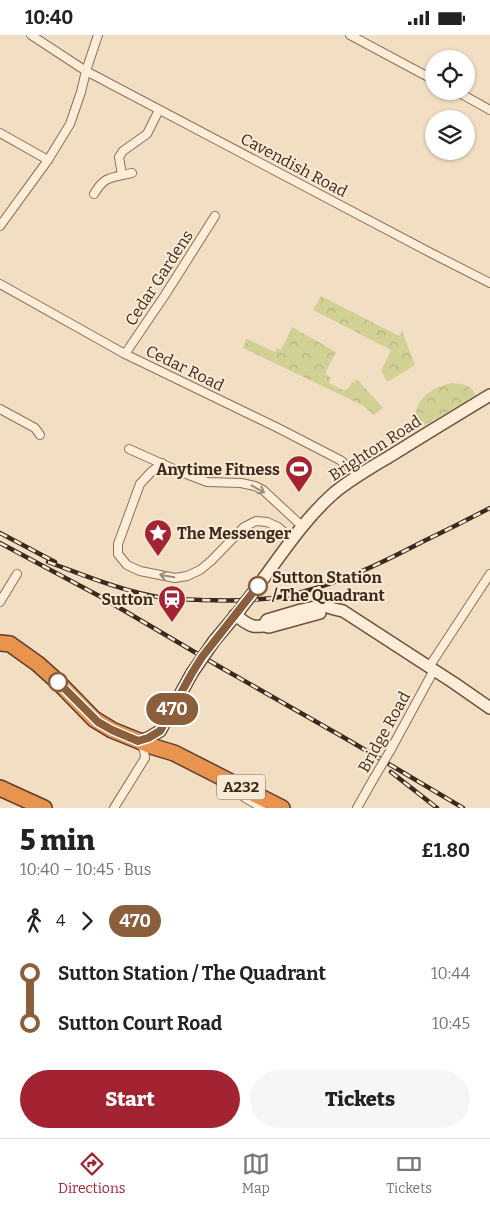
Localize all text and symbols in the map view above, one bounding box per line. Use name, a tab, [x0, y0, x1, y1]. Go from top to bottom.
text: 10:40	[25, 6, 73, 29]
map controls	[425, 50, 475, 160]
button: locate	[425, 50, 475, 100]
button: layers	[425, 110, 475, 160]
street label: Cavendish Road	[237, 129, 351, 201]
street label: Cedar Gardens	[121, 227, 197, 329]
street label: Cedar Road	[143, 341, 228, 395]
street label: Brighton Road	[325, 411, 425, 485]
sports icon: Anytime Fitness	[284, 454, 314, 493]
place label: Anytime Fitness	[156, 460, 280, 479]
one-way arrow	[251, 484, 266, 494]
place icon: The Messenger	[143, 518, 173, 557]
place label: The Messenger	[177, 524, 292, 543]
place label: Sutton Station / The Quadrant	[271, 568, 386, 605]
one-way arrow	[160, 571, 176, 581]
marker: Sutton Station / The Quadrant	[248, 576, 268, 596]
station icon: Sutton	[157, 584, 187, 623]
place label: Sutton	[102, 590, 154, 609]
unlabelled marker	[48, 672, 68, 692]
street label: Bridge Road	[354, 688, 414, 776]
line badge: 470	[143, 693, 201, 725]
text: 470	[156, 698, 188, 720]
road number: A232	[217, 775, 265, 799]
text: 5 min	[20, 824, 94, 857]
text: £1.80	[421, 839, 470, 862]
text: 10:40 – 10:45 · Bus	[20, 860, 151, 879]
icon: walk	[20, 907, 48, 935]
icon: forward	[73, 907, 101, 935]
text: 470	[119, 910, 151, 932]
text: 4	[56, 911, 65, 930]
text: Sutton Station / The Quadrant	[58, 962, 326, 985]
text: 10:44	[431, 964, 470, 983]
text: Sutton Court Road	[58, 1012, 222, 1035]
text: 10:45	[432, 1014, 470, 1033]
button: Start	[20, 1070, 240, 1128]
button: Tickets	[250, 1070, 470, 1128]
tab: Directions	[58, 1150, 125, 1197]
tab: Map	[242, 1150, 270, 1197]
tab: Tickets	[386, 1150, 432, 1197]

